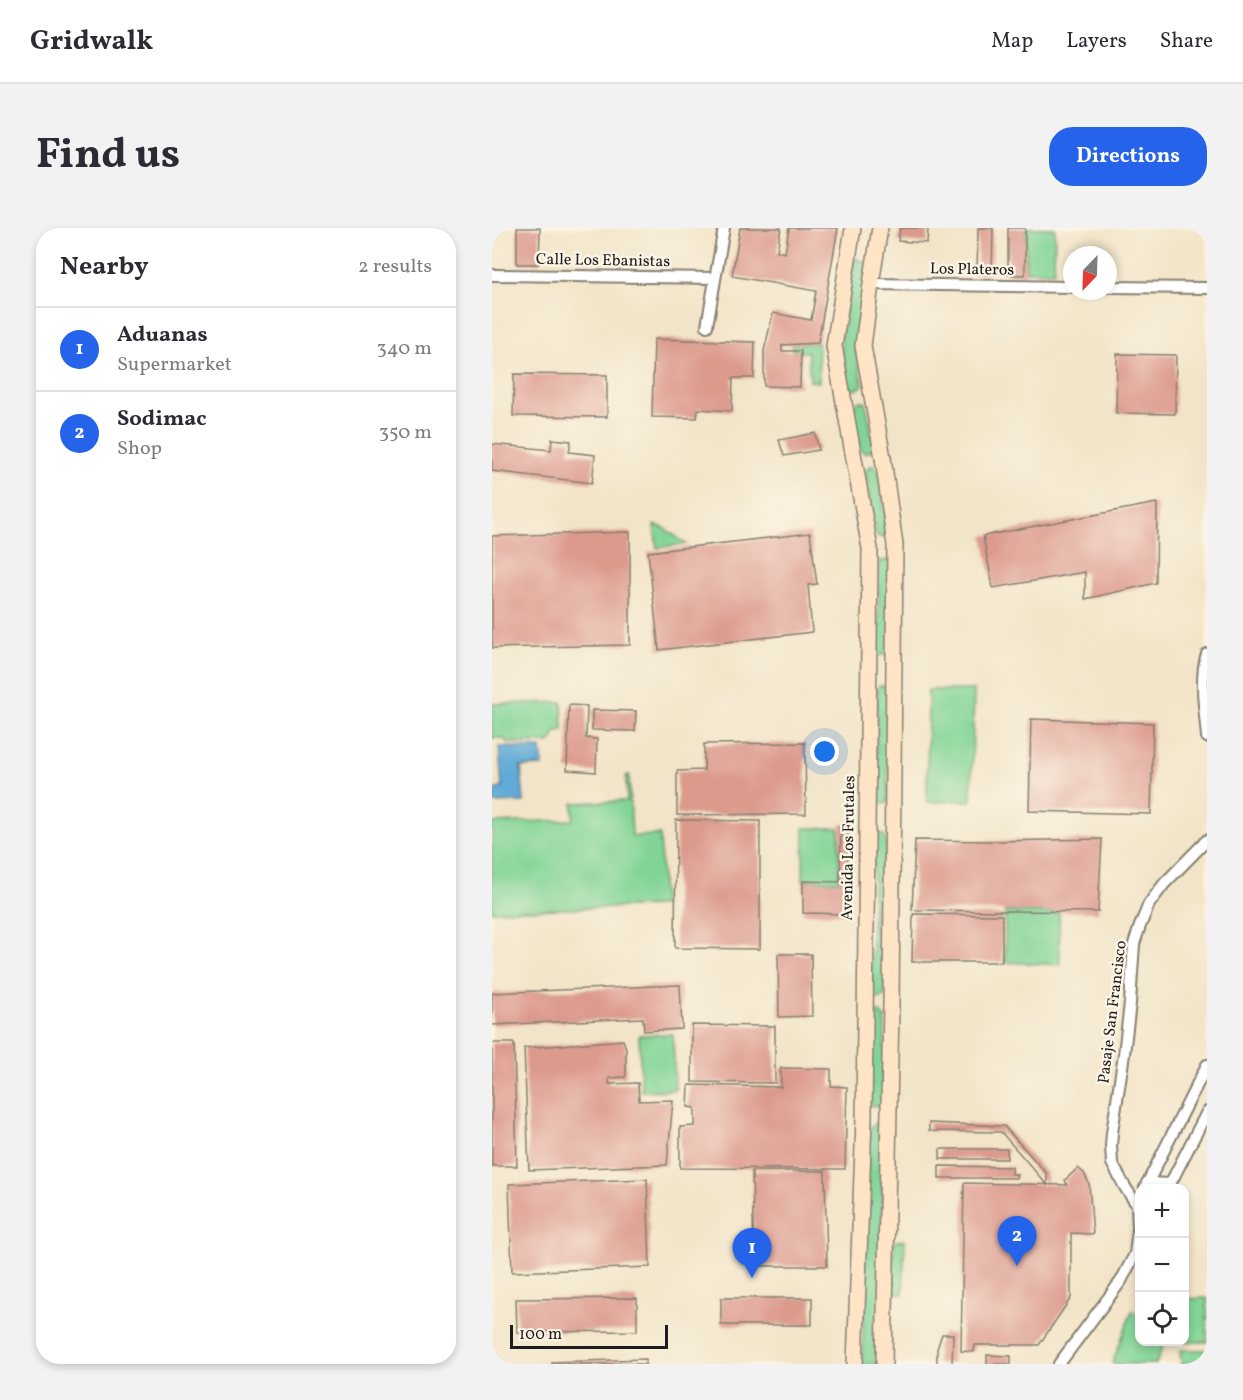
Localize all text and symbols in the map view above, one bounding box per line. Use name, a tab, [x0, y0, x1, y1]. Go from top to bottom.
text: Gridwalk	[30, 22, 153, 61]
text: Map	[991, 27, 1033, 56]
text: Layers	[1066, 27, 1127, 56]
text: Share	[1160, 27, 1213, 56]
text: Find us	[36, 127, 180, 186]
button: Directions	[1049, 127, 1207, 186]
north arrow	[1063, 246, 1117, 300]
text: Nearby	[60, 249, 149, 285]
street label: Calle Los Ebanistas	[536, 249, 670, 273]
text: 2 results	[358, 253, 432, 281]
street label: Los Plateros	[930, 258, 1015, 282]
text: Aduanas	[117, 320, 208, 351]
text: 1	[75, 335, 84, 363]
text: 340 m	[376, 335, 432, 363]
text: Supermarket	[117, 351, 232, 379]
text: Sodimac	[117, 404, 207, 435]
text: 2	[74, 419, 85, 447]
text: 350 m	[379, 419, 432, 447]
text: Shop	[117, 435, 162, 463]
your location	[810, 737, 839, 766]
street label: Avenida Los Frutales	[837, 775, 861, 921]
street label: Pasaje San Francisco	[1093, 939, 1133, 1085]
map controls	[1135, 1184, 1189, 1346]
button: +	[1135, 1184, 1189, 1238]
pin: 2	[998, 1216, 1036, 1266]
pin: 1	[732, 1228, 772, 1278]
button: −	[1135, 1238, 1189, 1292]
button: locate	[1135, 1292, 1189, 1346]
scale bar	[510, 1322, 668, 1350]
text: 100 m	[519, 1324, 562, 1346]

